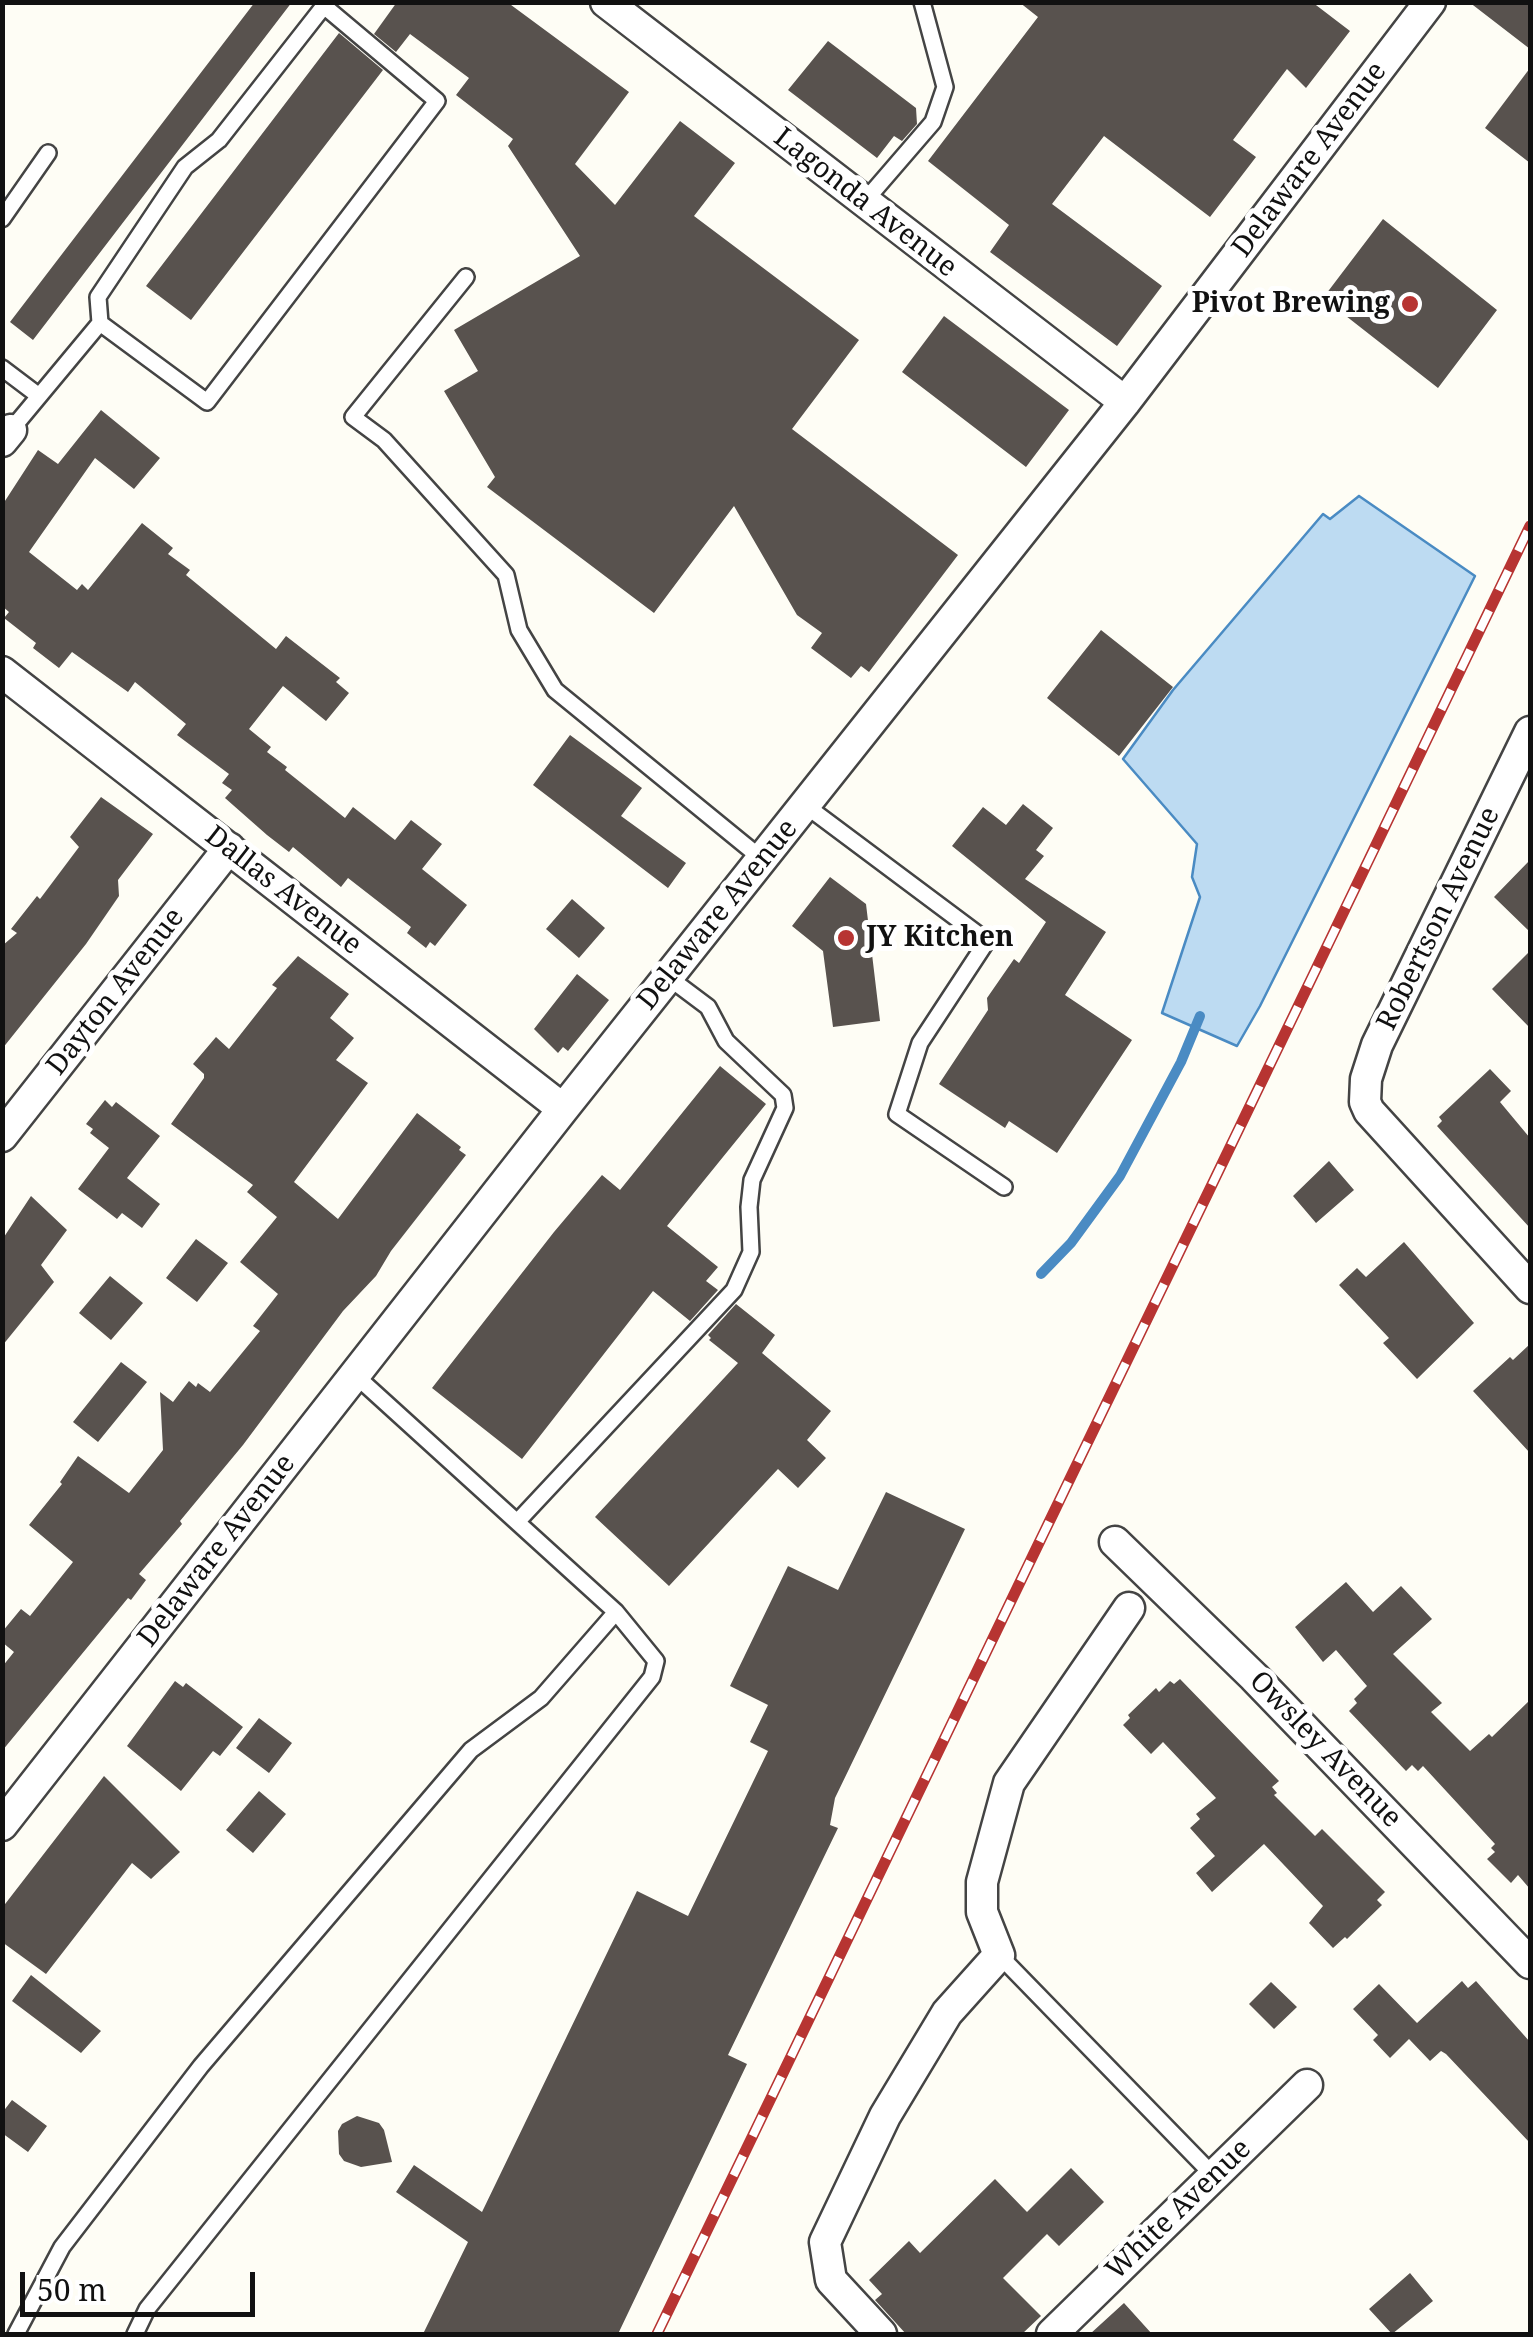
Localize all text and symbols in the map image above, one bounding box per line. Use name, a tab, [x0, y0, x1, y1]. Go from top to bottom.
street label: Delaware Avenue	[1226, 56, 1394, 264]
street label: Lagonda Avenue	[767, 121, 963, 285]
place label: Pivot Brewing	[1192, 287, 1390, 321]
marker: Pivot Brewing	[1399, 293, 1421, 315]
street label: Robertson Avenue	[1370, 802, 1508, 1036]
street label: Delaware Avenue	[631, 813, 805, 1017]
street label: Dallas Avenue	[198, 820, 368, 962]
street label: Dayton Avenue	[40, 902, 192, 1082]
place label: JY Kitchen	[866, 921, 1014, 955]
marker: JY Kitchen	[835, 927, 857, 949]
street label: Delaware Avenue	[131, 1448, 303, 1654]
street label: Owsley Avenue	[1242, 1665, 1408, 1835]
street label: White Avenue	[1100, 2133, 1258, 2287]
scale bar	[25, 2252, 260, 2314]
text: 50 m	[37, 2269, 107, 2310]

